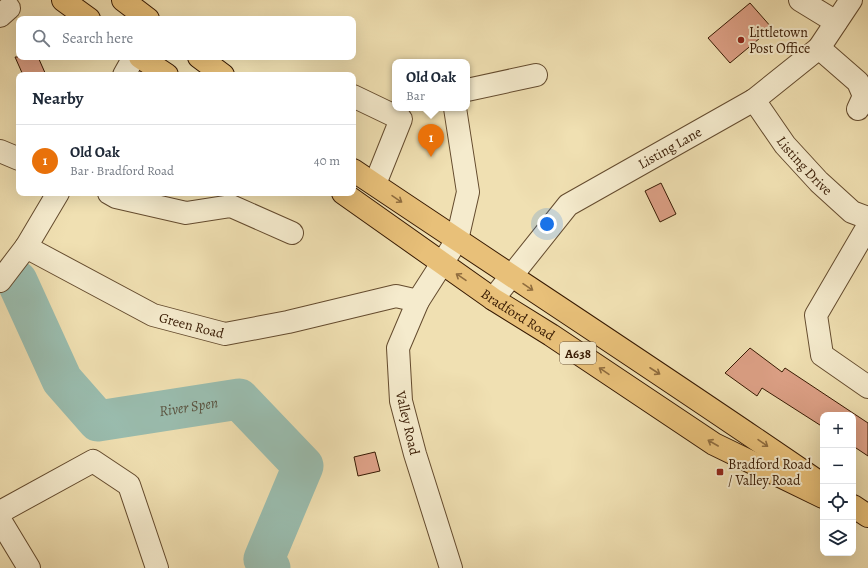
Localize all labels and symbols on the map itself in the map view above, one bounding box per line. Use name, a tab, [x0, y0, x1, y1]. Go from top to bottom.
place label: Littletown Post Office	[749, 23, 810, 58]
marker: Littletown Post Office	[736, 35, 746, 45]
street label: Listing Lane	[635, 122, 705, 174]
pin: 1	[418, 124, 444, 157]
street label: Listing Drive	[772, 133, 836, 200]
one-way arrow	[391, 195, 402, 203]
your location	[537, 214, 557, 234]
one-way arrow	[455, 273, 466, 281]
one-way arrow	[522, 283, 533, 291]
street label: Bradford Road	[477, 284, 559, 345]
street label: Green Road	[157, 308, 227, 343]
road number: A638	[560, 342, 596, 364]
one-way arrow	[599, 367, 610, 375]
one-way arrow	[649, 367, 660, 375]
street label: Valley Road	[391, 388, 424, 457]
water label: River Spen	[158, 392, 219, 421]
one-way arrow	[707, 438, 719, 446]
one-way arrow	[757, 439, 768, 447]
place label: Bradford Road / Valley Road	[728, 455, 812, 490]
marker: Bradford Road / Valley Road	[715, 467, 725, 477]

